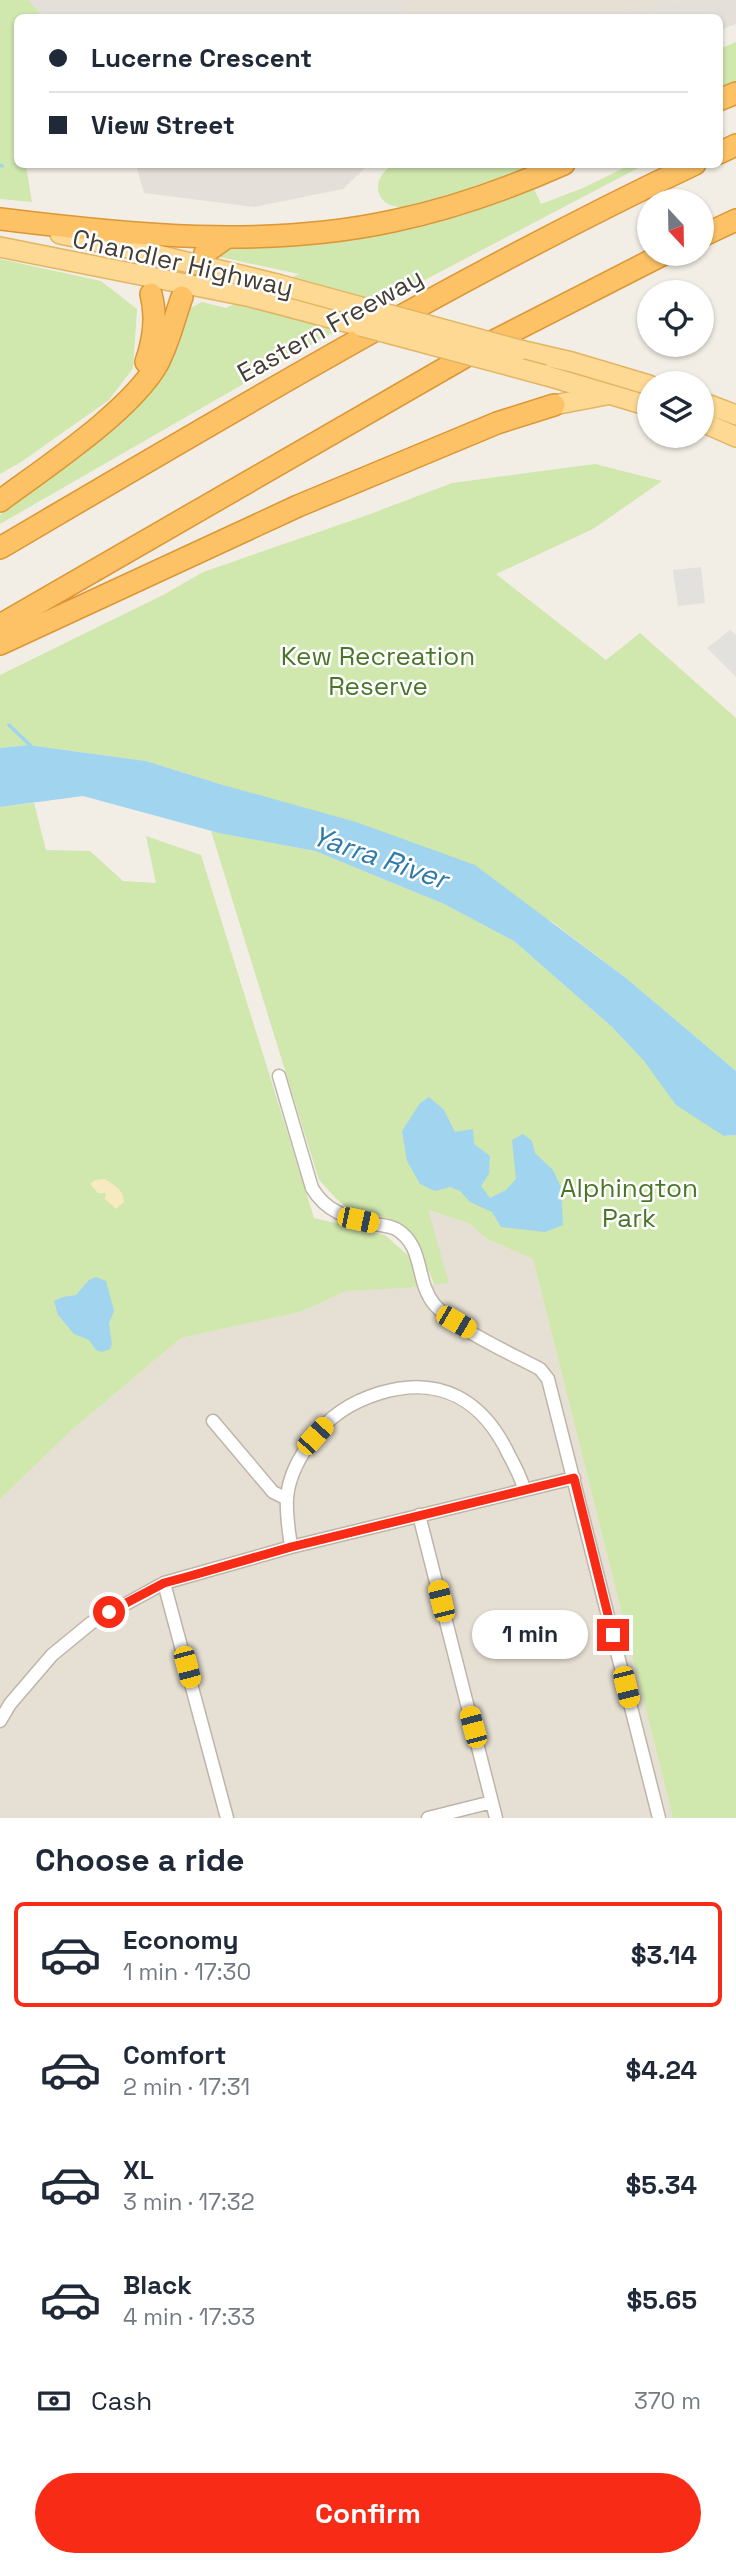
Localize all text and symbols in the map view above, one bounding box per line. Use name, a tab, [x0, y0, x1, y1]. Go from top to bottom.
text: Lucerne Crescent	[91, 41, 312, 75]
text: View Street	[91, 108, 235, 142]
north arrow	[637, 189, 714, 266]
map controls	[637, 189, 714, 448]
street label: Chandler Highway	[69, 221, 297, 305]
street label: Eastern Freeway	[231, 260, 429, 390]
button: locate	[637, 280, 714, 357]
button: layers	[637, 371, 714, 448]
park label: Kew Recreation Reserve	[281, 639, 475, 703]
water label: Yarra River	[307, 817, 456, 898]
park label: Alphington Park	[560, 1171, 698, 1235]
car	[336, 1205, 381, 1235]
car	[433, 1302, 480, 1342]
car	[294, 1413, 337, 1459]
car	[426, 1578, 457, 1624]
route start	[93, 1596, 125, 1628]
callout: 1 min	[473, 1610, 588, 1660]
text: 1 min	[502, 1619, 558, 1649]
route end	[597, 1619, 629, 1651]
car	[172, 1644, 203, 1690]
car	[611, 1664, 642, 1710]
car	[458, 1704, 489, 1750]
text: Choose a ride	[35, 1840, 245, 1880]
icon: car	[39, 1923, 102, 1986]
text: Economy	[123, 1923, 239, 1957]
text: $3.14	[631, 1938, 697, 1972]
text: 1 min · 17:30	[123, 1957, 251, 1987]
icon: car	[39, 2038, 102, 2101]
text: Comfort	[123, 2038, 226, 2072]
text: $4.24	[625, 2053, 697, 2087]
text: 2 min · 17:31	[123, 2072, 250, 2102]
icon: car	[39, 2153, 102, 2216]
text: XL	[123, 2153, 154, 2187]
text: $5.34	[626, 2168, 697, 2202]
text: 3 min · 17:32	[123, 2187, 255, 2217]
icon: car	[39, 2268, 102, 2331]
text: Black	[123, 2268, 192, 2302]
text: $5.65	[626, 2283, 697, 2317]
text: 4 min · 17:33	[123, 2302, 255, 2332]
icon: cash	[35, 2382, 73, 2420]
text: Cash	[91, 2384, 152, 2418]
text: 370 m	[634, 2386, 701, 2416]
button: Confirm	[35, 2473, 701, 2553]

